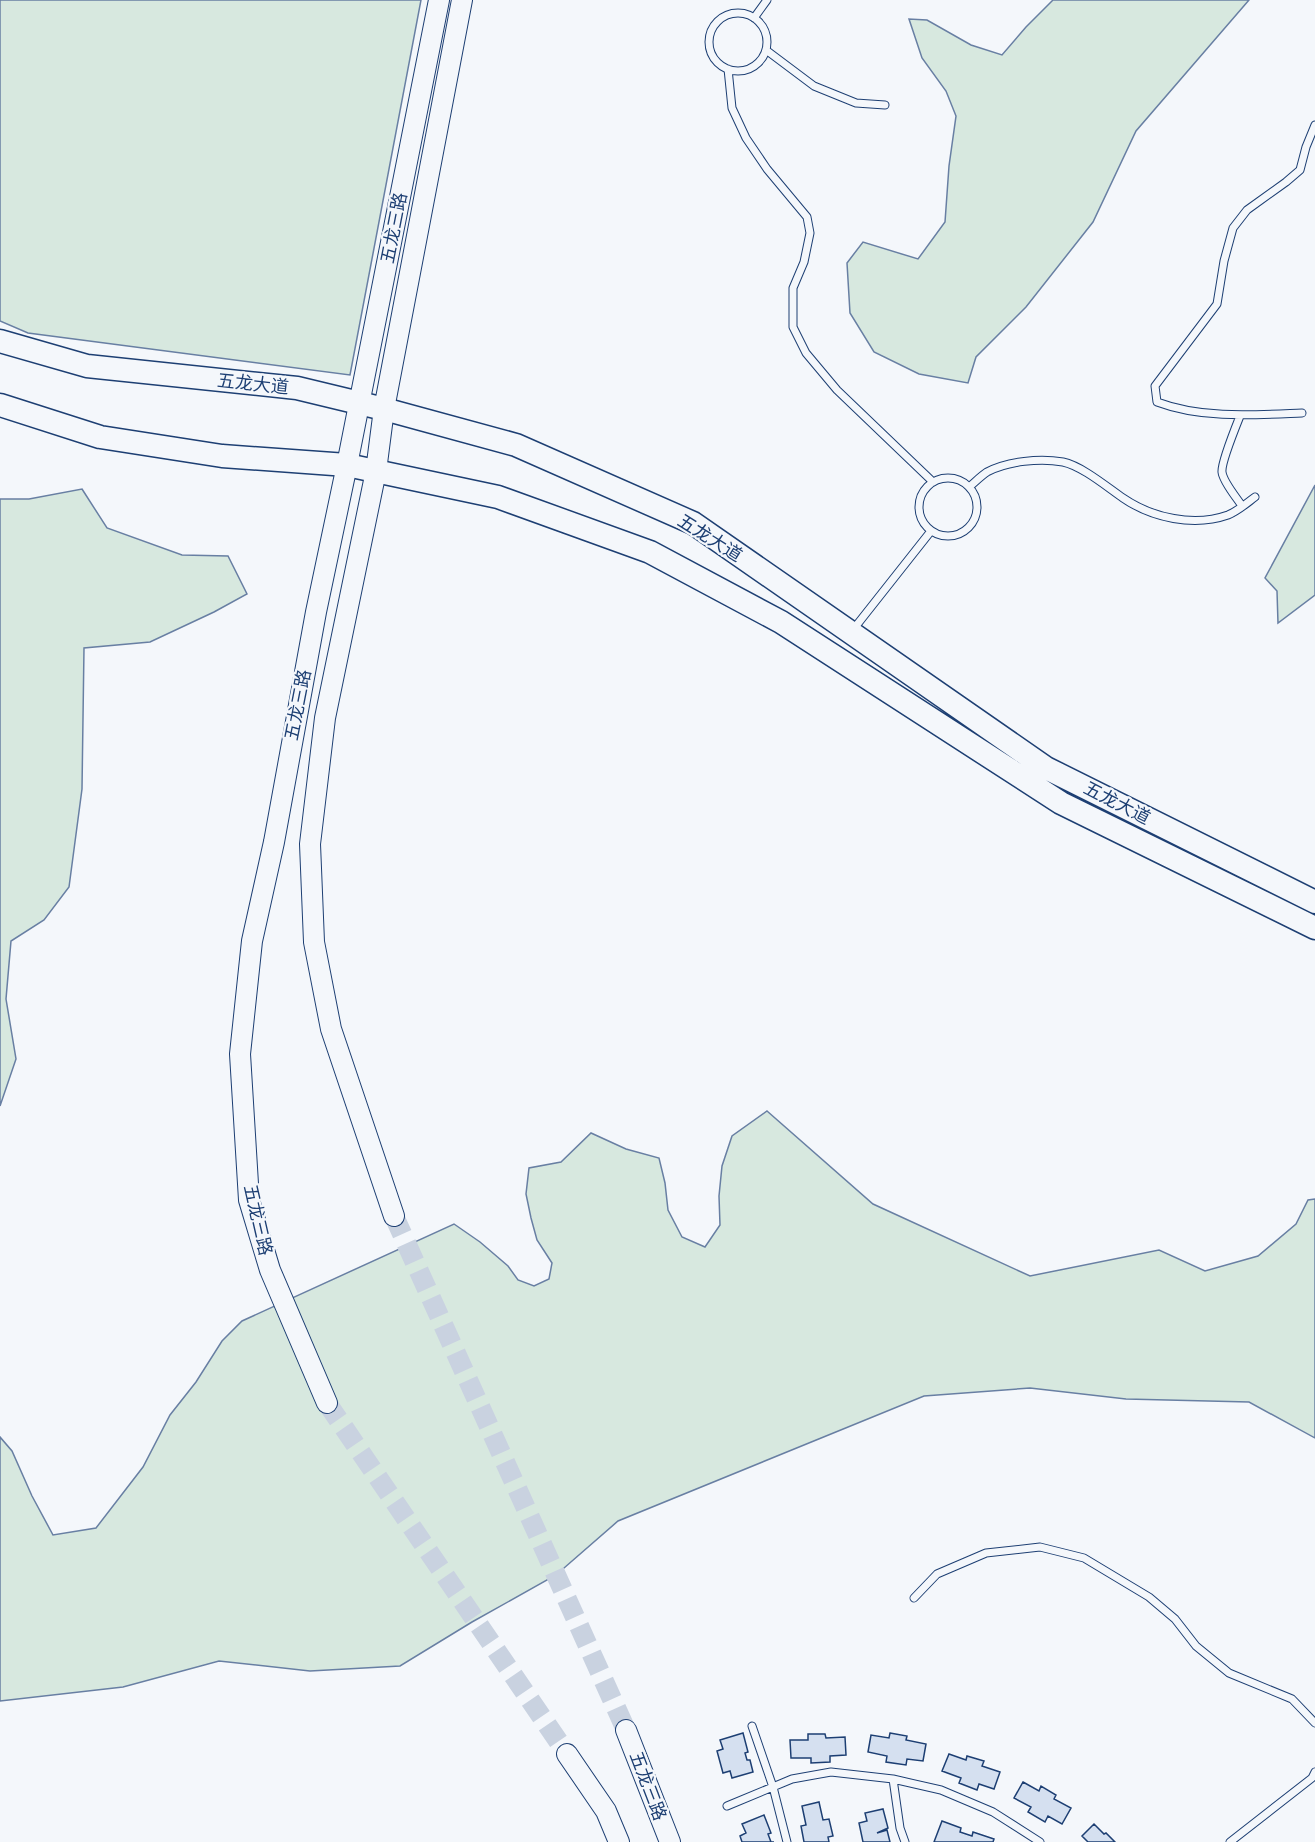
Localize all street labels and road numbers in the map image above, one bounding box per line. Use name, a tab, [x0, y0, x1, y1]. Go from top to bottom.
street label: 五龙三路	[374, 190, 413, 266]
street label: 五龙大道	[216, 367, 290, 400]
street label: 五龙大道	[673, 508, 747, 567]
street label: 五龙三路	[278, 667, 317, 743]
street label: 五龙大道	[1079, 775, 1155, 830]
street label: 五龙三路	[238, 1182, 279, 1258]
street label: 五龙三路	[624, 1748, 673, 1824]

